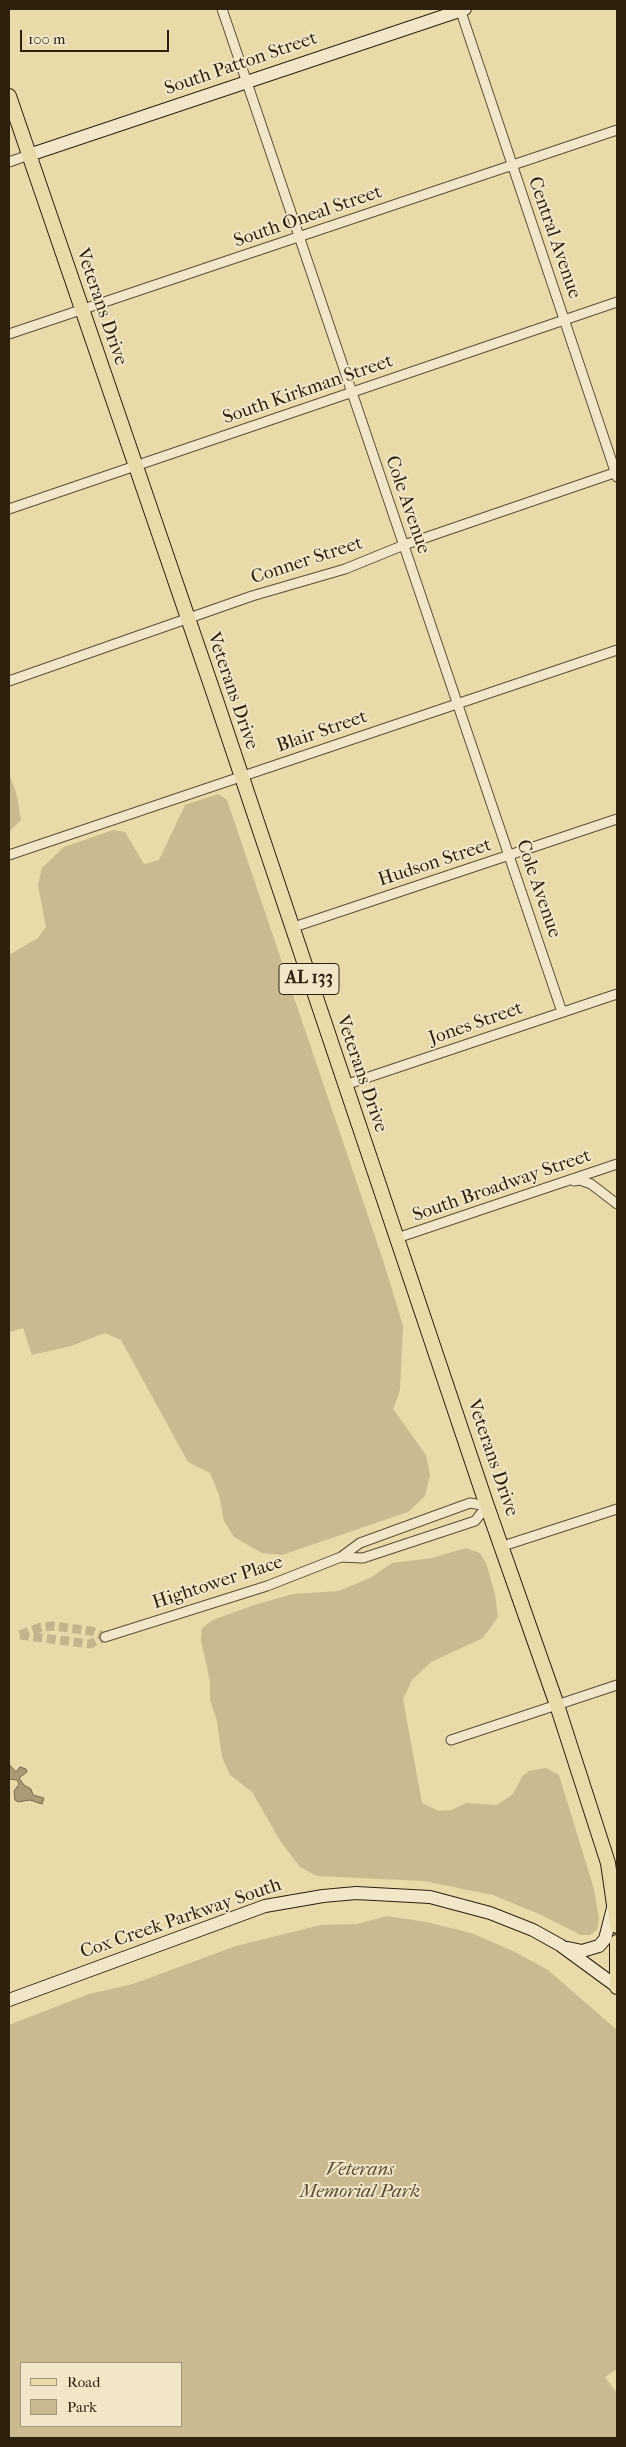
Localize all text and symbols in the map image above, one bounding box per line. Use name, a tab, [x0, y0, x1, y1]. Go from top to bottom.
scale bar	[22, 20, 171, 52]
street label: South Patton Street	[162, 27, 320, 101]
text: 100 m	[28, 30, 66, 48]
street label: Central Avenue	[522, 174, 586, 302]
street label: South Oneal Street	[231, 181, 385, 253]
street label: Veterans Drive	[70, 245, 132, 369]
street label: South Kirkman Street	[220, 350, 396, 430]
street label: Cole Avenue	[380, 453, 434, 557]
street label: Conner Street	[248, 532, 366, 590]
street label: Veterans Drive	[201, 629, 263, 753]
street label: Blair Street	[274, 706, 370, 758]
street label: Hudson Street	[376, 834, 494, 892]
street label: Cole Avenue	[511, 837, 565, 941]
road number: AL 133	[279, 964, 339, 994]
street label: Jones Street	[426, 997, 526, 1051]
street label: Veterans Drive	[330, 1012, 392, 1136]
street label: South Broadway Street	[410, 1145, 594, 1227]
street label: Veterans Drive	[461, 1396, 523, 1520]
street label: Hightower Place	[150, 1551, 286, 1615]
street label: Cox Creek Parkway South	[77, 1874, 285, 1964]
park label: Veterans Memorial Park	[300, 2159, 420, 2203]
legend	[20, 2362, 182, 2427]
text: Road	[67, 2373, 100, 2391]
text: Park	[67, 2398, 97, 2416]

